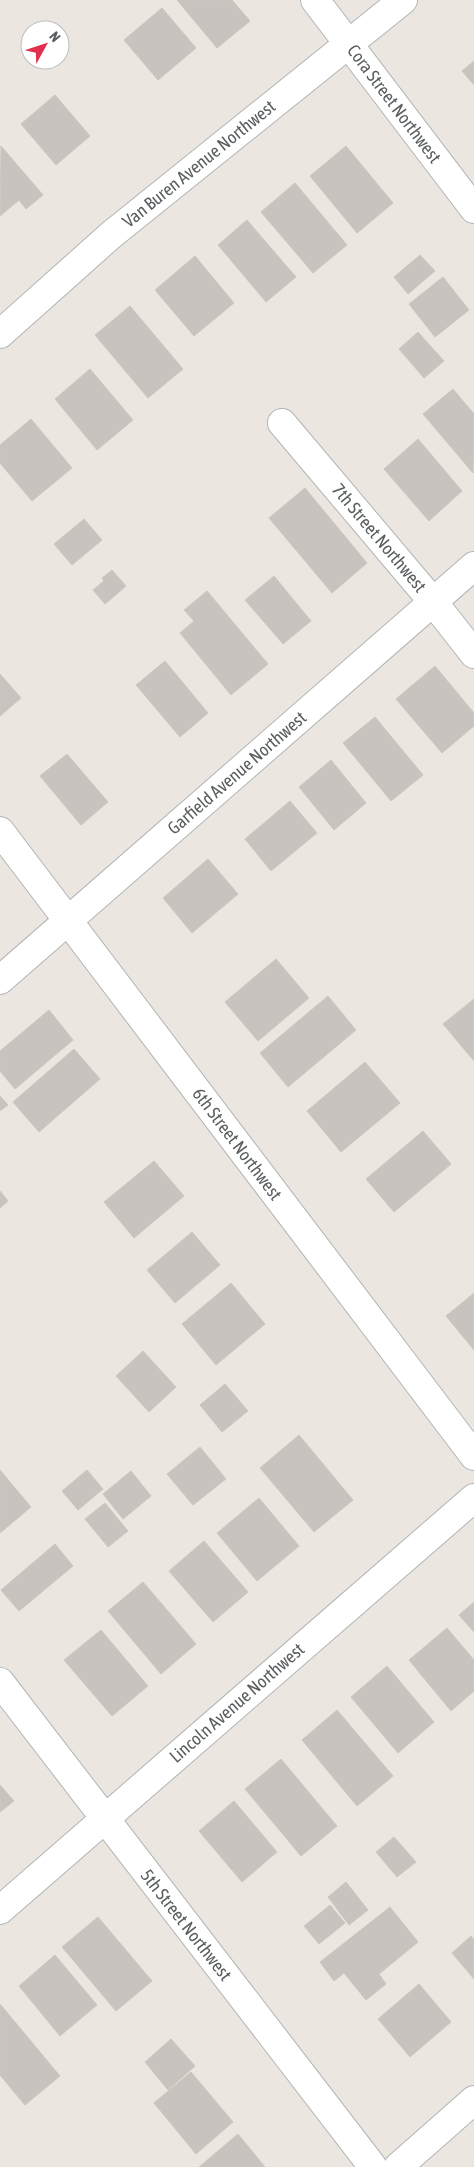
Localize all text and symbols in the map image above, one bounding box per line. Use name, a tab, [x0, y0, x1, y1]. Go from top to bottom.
north arrow	[20, 20, 70, 70]
text: N	[46, 28, 64, 45]
street label: Cora Street Northwest	[343, 40, 446, 167]
street label: Van Buren Avenue Northwest	[118, 96, 279, 232]
street label: 7th Street Northwest	[328, 479, 431, 596]
street label: Garfield Avenue Northwest	[163, 707, 310, 838]
street label: 6th Street Northwest	[188, 1083, 286, 1204]
street label: Lincoln Avenue Northwest	[165, 1638, 308, 1767]
street label: 5th Street Northwest	[137, 1865, 236, 1984]

